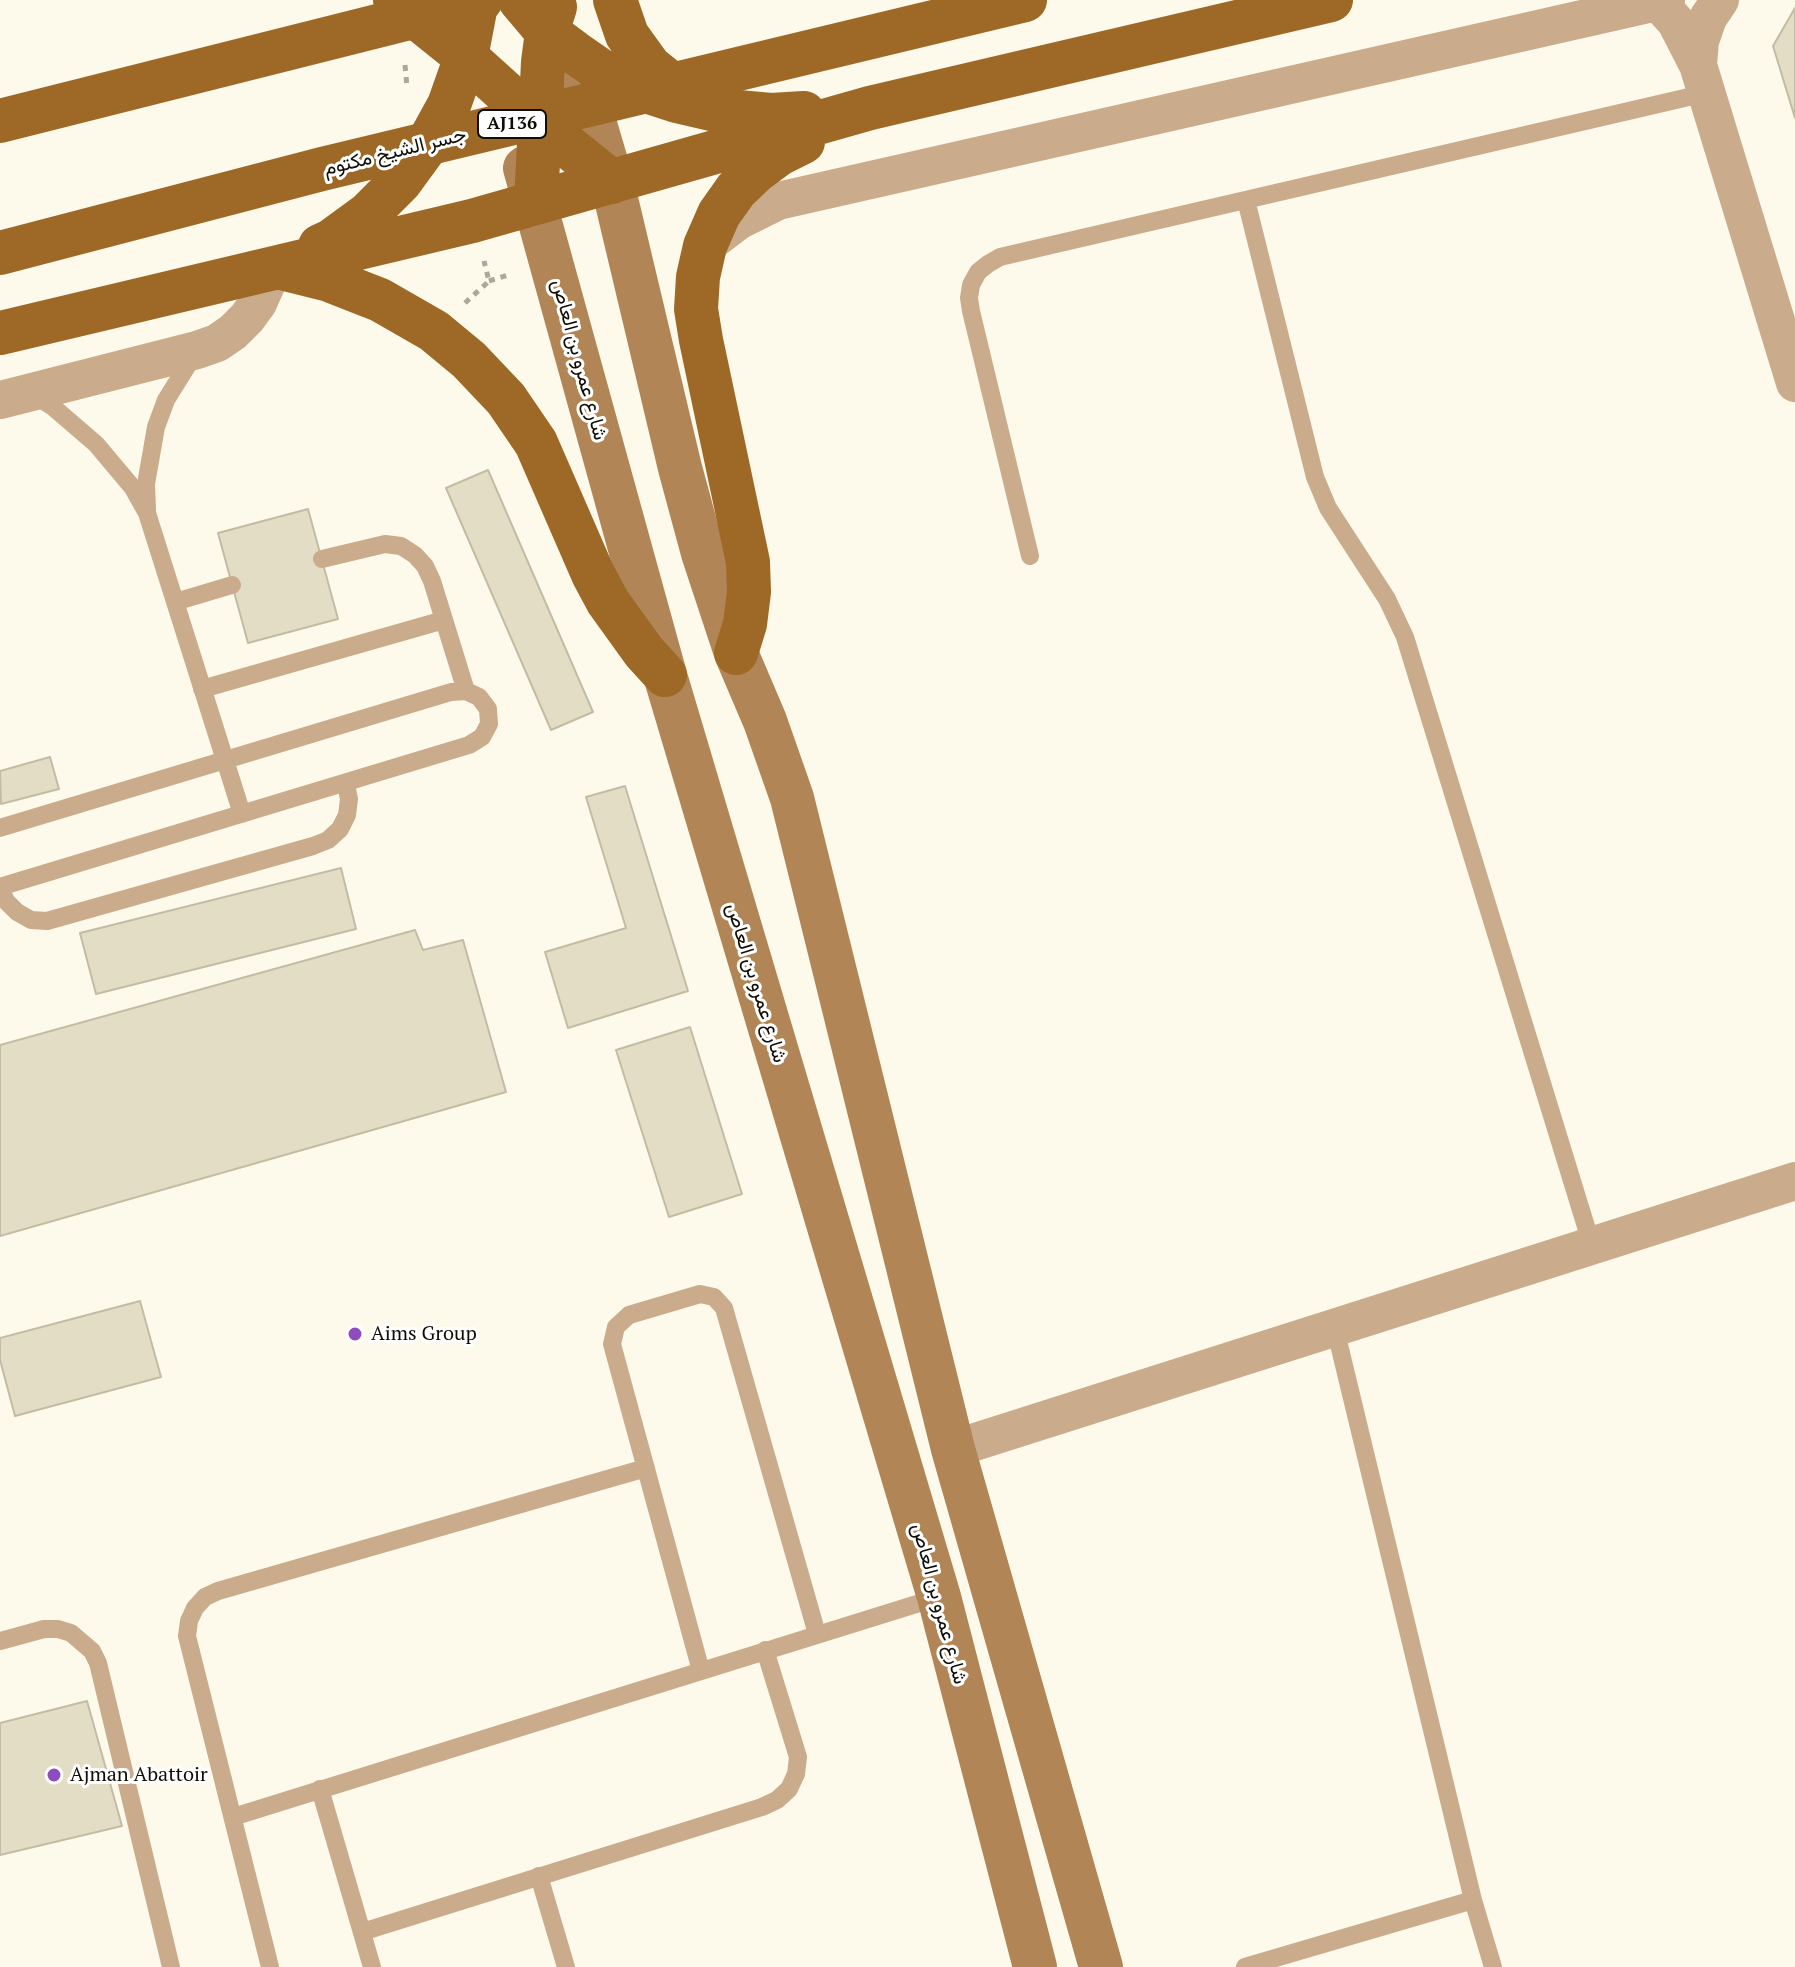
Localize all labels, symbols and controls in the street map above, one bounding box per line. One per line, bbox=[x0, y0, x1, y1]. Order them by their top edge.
road number: AJ136 bbox=[478, 110, 546, 138]
street label: جسر الشيخ مكتوم bbox=[321, 123, 469, 181]
street label: شارع عمرو بن العاص bbox=[546, 277, 612, 443]
street label: شارع عمرو بن العاص bbox=[720, 900, 792, 1066]
place label: Aims Group bbox=[371, 1322, 477, 1346]
marker: Aims Group bbox=[346, 1325, 364, 1343]
street label: شارع عمرو بن العاص bbox=[906, 1521, 972, 1687]
place label: Ajman Abattoir bbox=[70, 1763, 208, 1787]
marker: Ajman Abattoir bbox=[45, 1766, 63, 1784]

